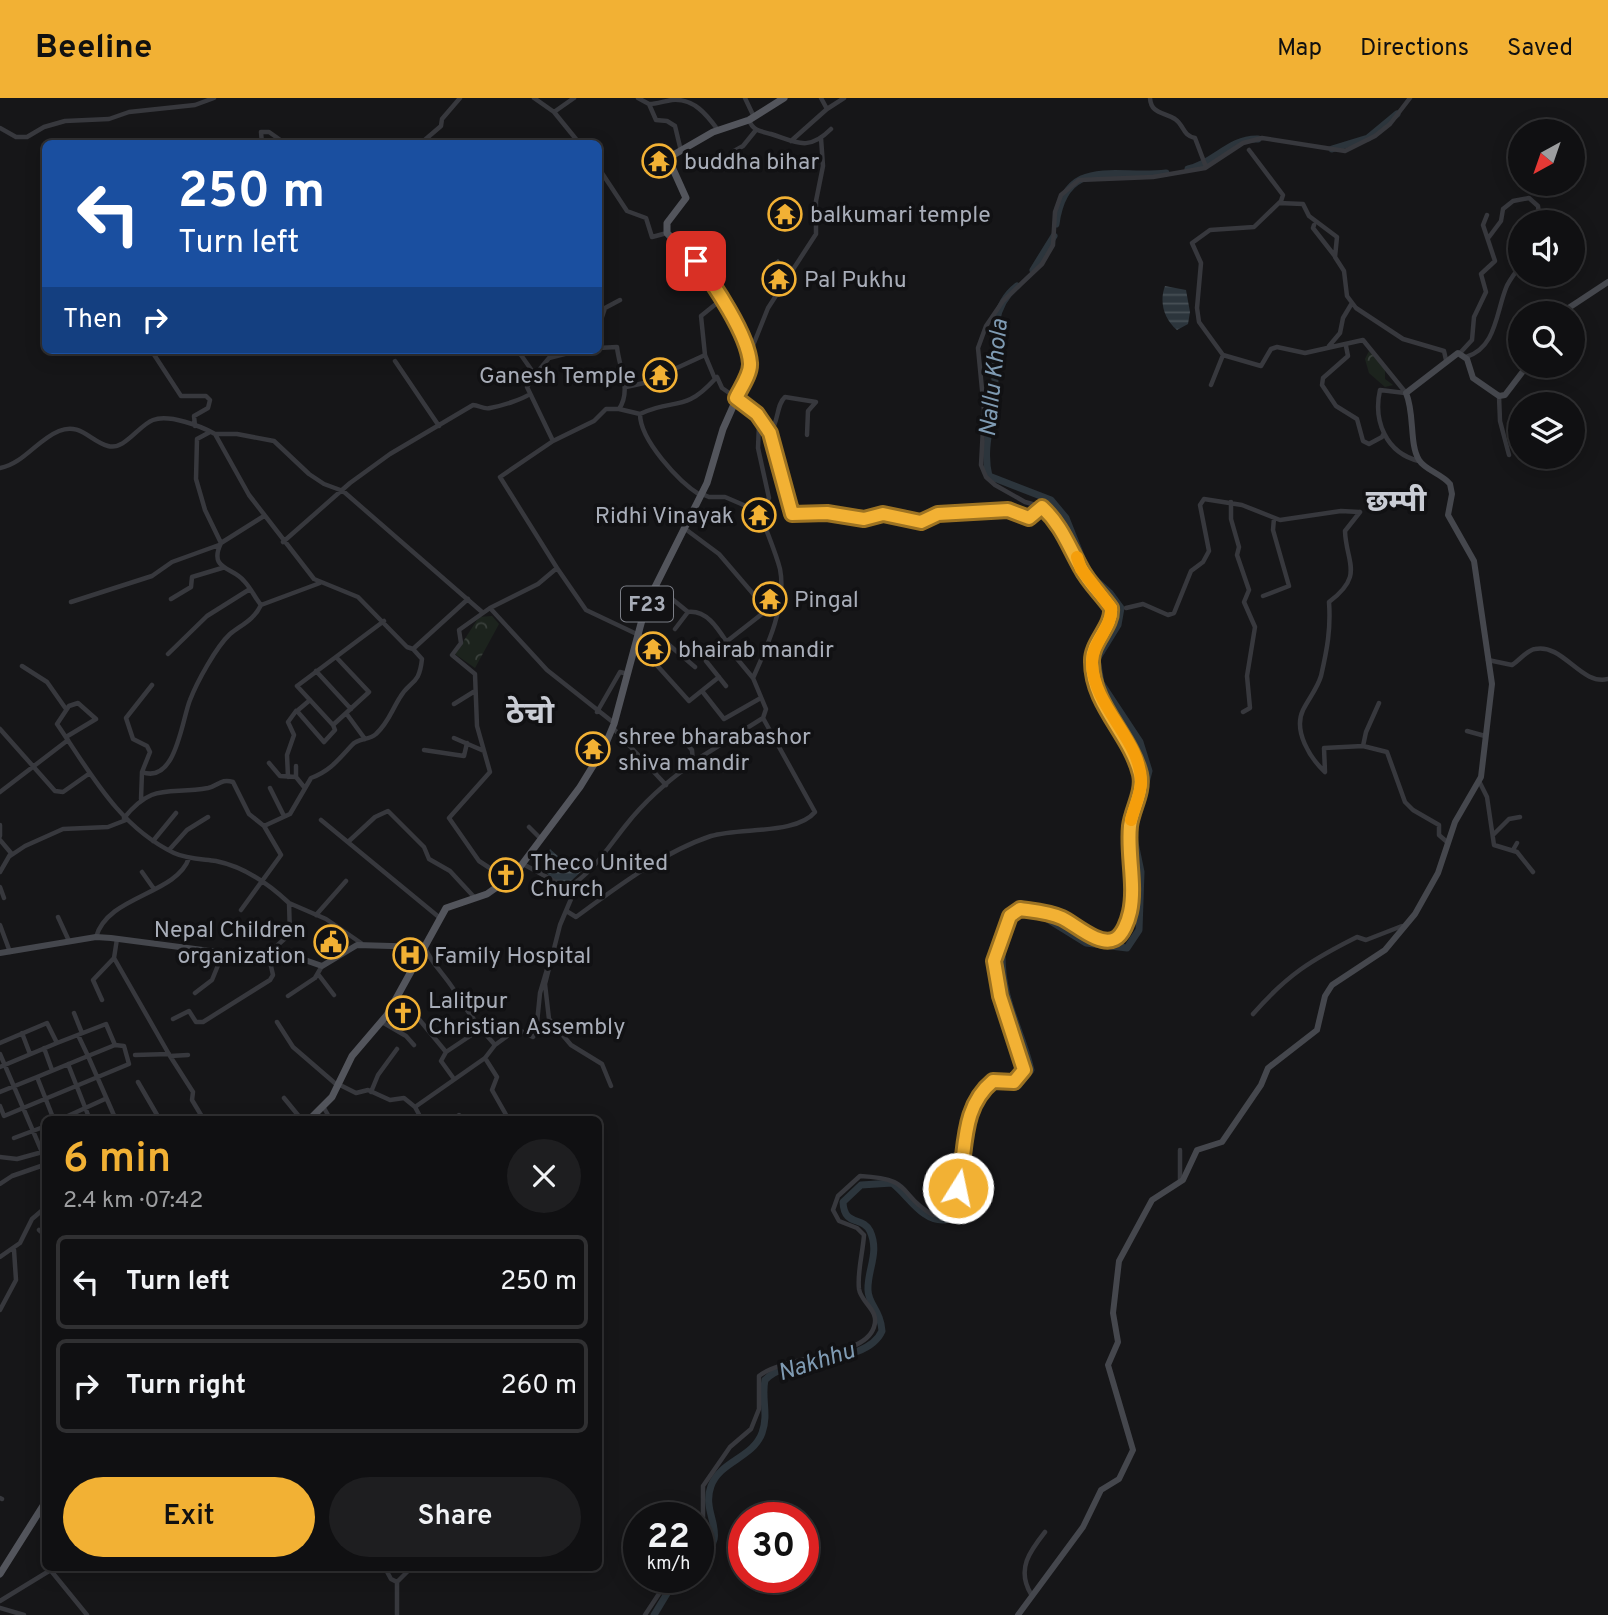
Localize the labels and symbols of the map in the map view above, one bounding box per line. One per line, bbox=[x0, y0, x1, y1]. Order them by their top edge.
north arrow bbox=[1508, 119, 1586, 196]
temple icon: buddha bihar bbox=[640, 142, 678, 180]
place label: buddha bihar bbox=[684, 149, 819, 178]
temple icon: balkumari temple bbox=[766, 195, 804, 233]
place label: balkumari temple bbox=[810, 202, 991, 231]
pin bbox=[666, 231, 726, 291]
temple icon: Pal Pukhu bbox=[760, 260, 798, 298]
place label: Pal Pukhu bbox=[804, 267, 907, 296]
water label: Nallu Khola bbox=[974, 317, 1016, 439]
temple icon: Ganesh Temple bbox=[641, 356, 679, 394]
place label: Ganesh Temple bbox=[479, 363, 636, 392]
district label: छम्पी bbox=[1366, 484, 1427, 522]
temple icon: Ridhi Vinayak bbox=[740, 496, 778, 534]
place label: Ridhi Vinayak bbox=[595, 503, 734, 532]
temple icon: Pingal bbox=[751, 580, 789, 618]
road number: F23 bbox=[621, 587, 673, 622]
place label: Pingal bbox=[794, 587, 859, 616]
temple icon: bhairab mandir bbox=[634, 630, 672, 668]
place label: bhairab mandir bbox=[678, 637, 834, 666]
district label: ठेचो bbox=[506, 695, 555, 734]
place label: shree bharabashor shiva mandir bbox=[618, 724, 811, 779]
temple icon: shree bharabashor shiva mandir bbox=[574, 730, 612, 768]
place label: Theco United Church bbox=[530, 850, 668, 905]
church icon: Theco United Church bbox=[487, 856, 525, 894]
place label: Nepal Children organization bbox=[154, 917, 306, 972]
public building icon: Nepal Children organization bbox=[312, 923, 350, 961]
hospital icon: Family Hospital bbox=[391, 936, 429, 974]
place label: Family Hospital bbox=[434, 943, 591, 972]
place label: Lalitpur Christian Assembly bbox=[428, 988, 625, 1043]
church icon: Lalitpur Christian Assembly bbox=[384, 994, 422, 1032]
position arrow bbox=[921, 1151, 995, 1225]
water label: Nakhhu bbox=[774, 1336, 860, 1389]
speed limit sign: 30 bbox=[728, 1502, 819, 1593]

